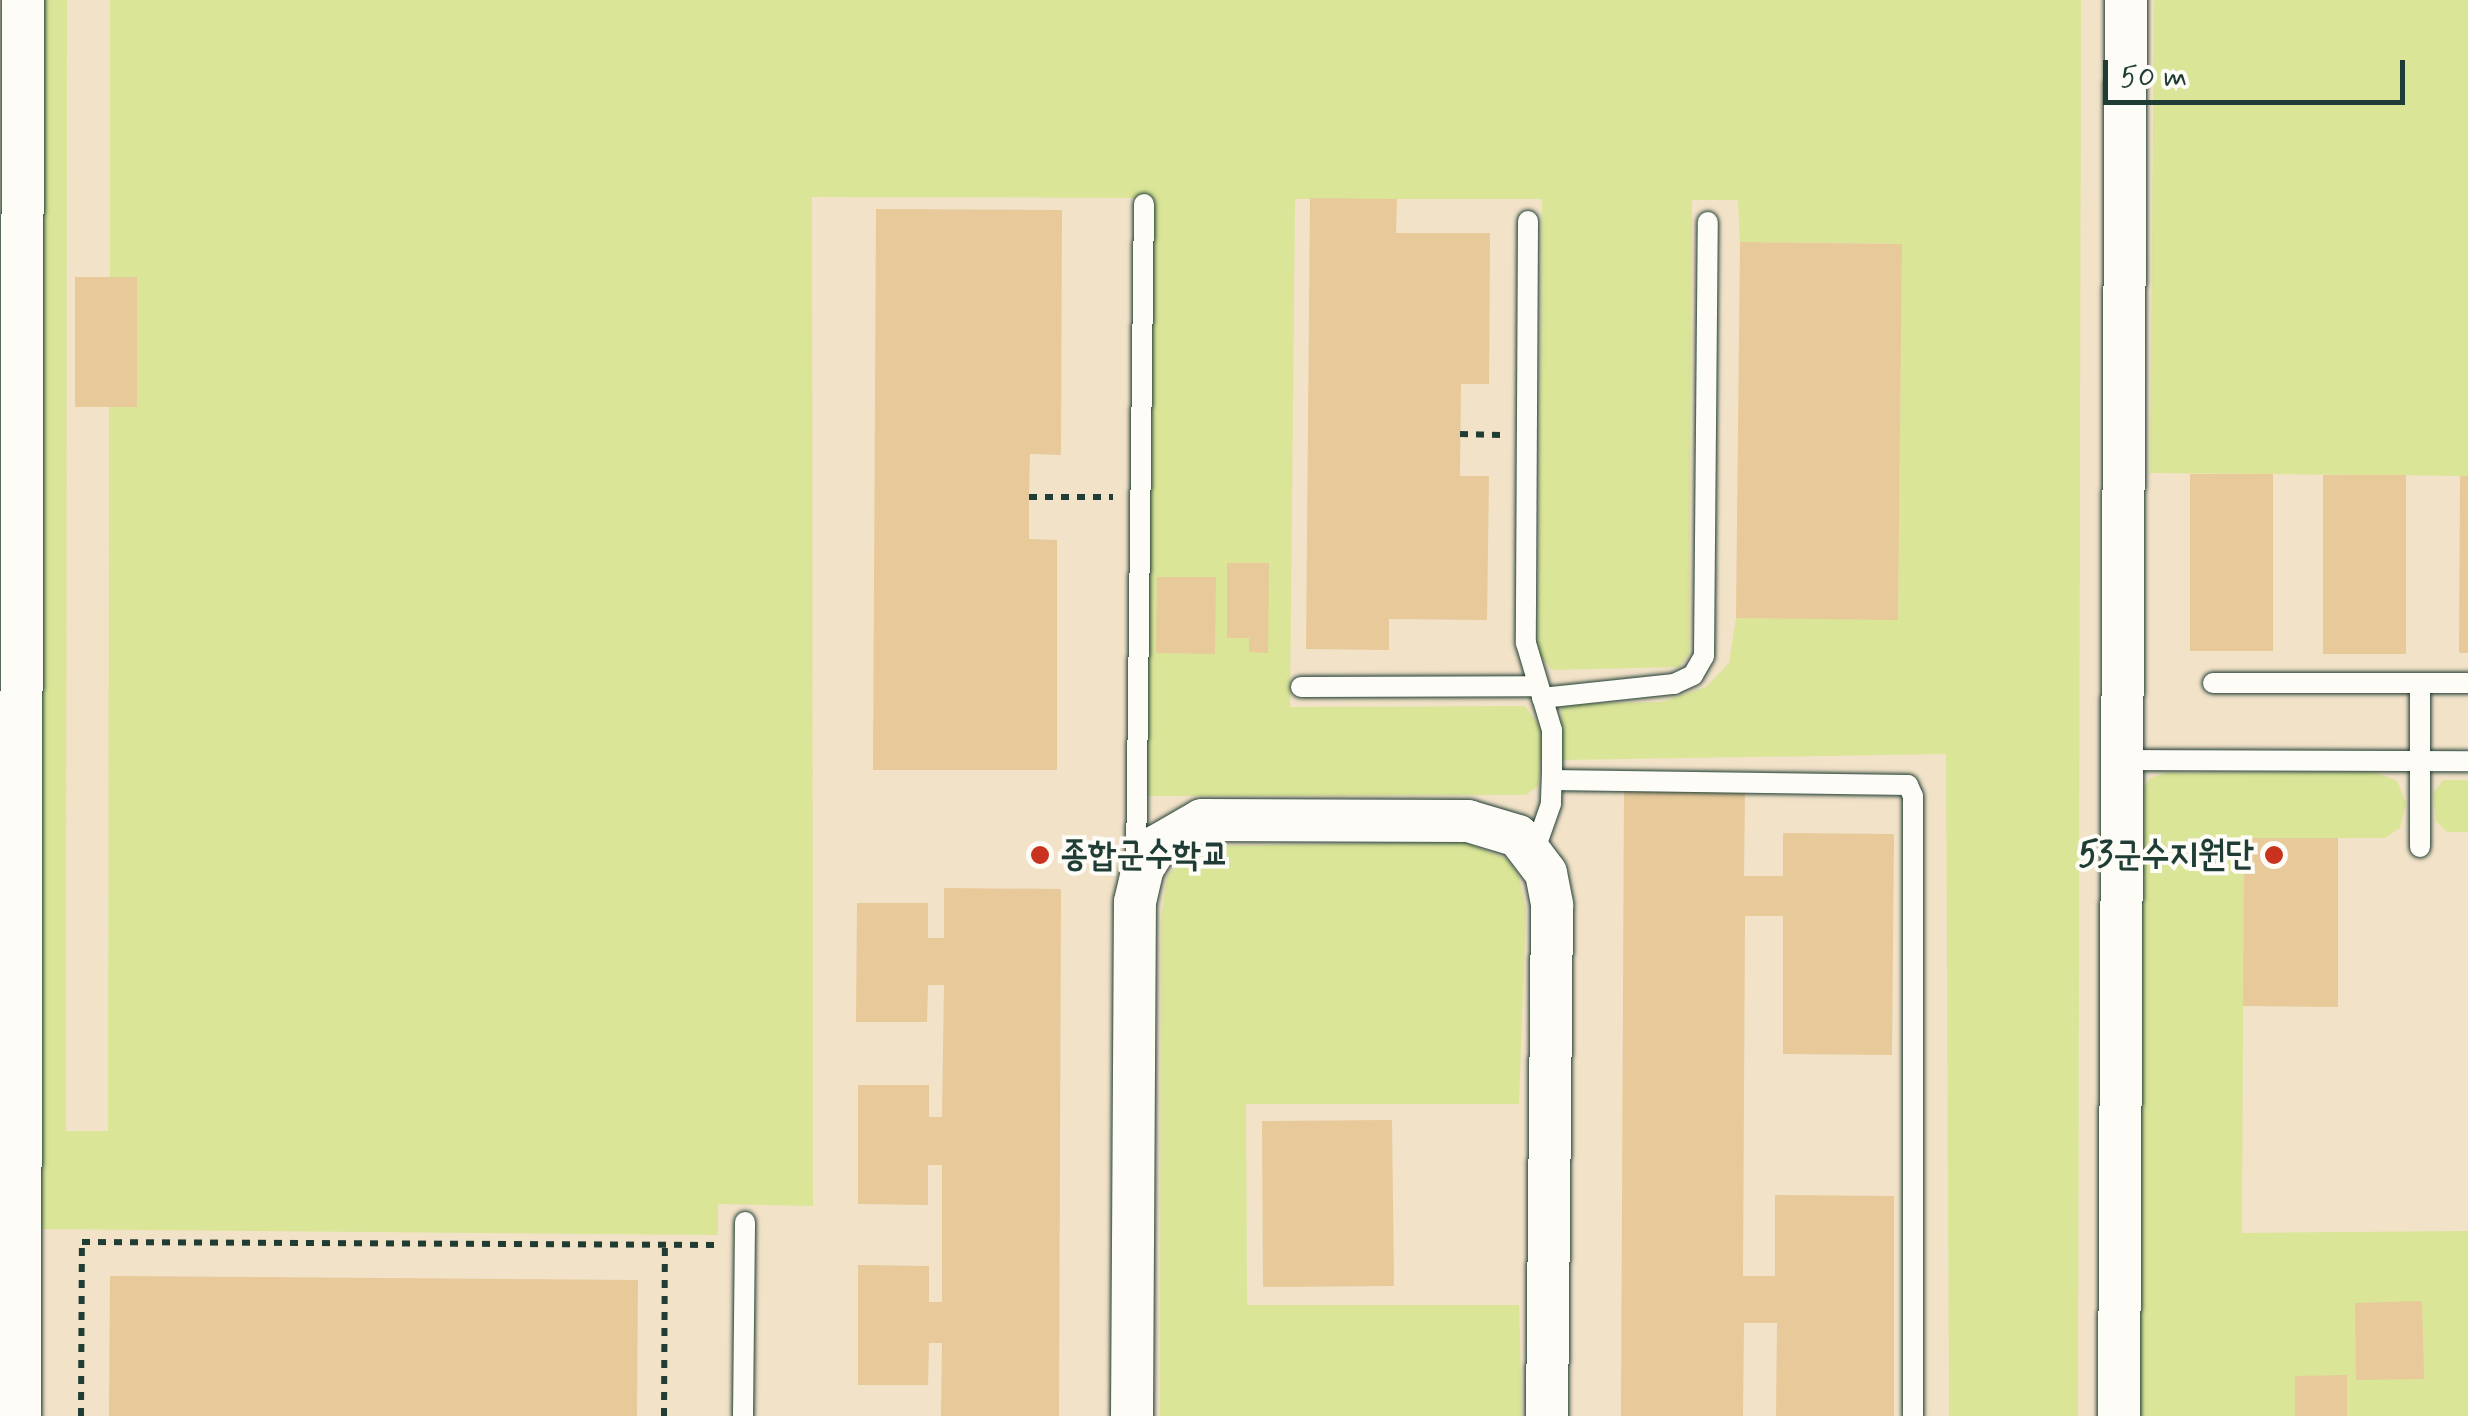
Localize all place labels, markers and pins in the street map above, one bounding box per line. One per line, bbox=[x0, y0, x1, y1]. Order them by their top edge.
place label: 종합군수학교 bbox=[1060, 834, 1229, 876]
place label: 53군수지원단 bbox=[2078, 834, 2254, 876]
marker: 종합군수학교 bbox=[1029, 844, 1051, 866]
marker: 53군수지원단 bbox=[2263, 844, 2285, 866]

